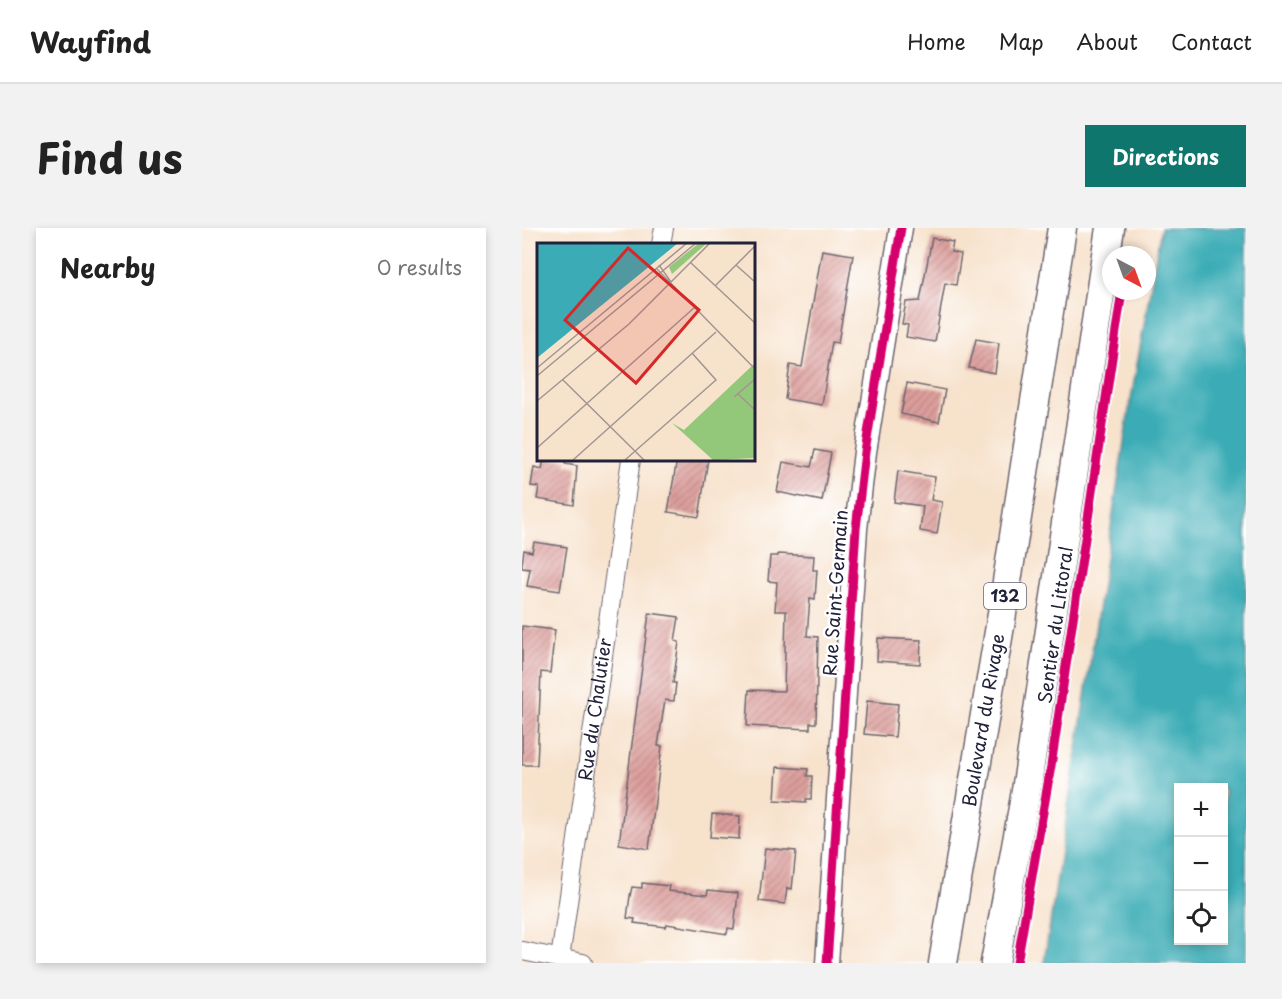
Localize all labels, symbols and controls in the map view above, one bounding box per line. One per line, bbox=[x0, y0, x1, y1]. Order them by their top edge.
text: Wayfind bbox=[30, 20, 151, 63]
text: Home bbox=[907, 25, 966, 57]
text: Map bbox=[999, 25, 1044, 57]
text: About bbox=[1077, 25, 1138, 57]
text: Contact bbox=[1171, 25, 1252, 57]
text: Find us bbox=[36, 125, 183, 188]
button: Directions bbox=[1085, 125, 1246, 187]
inset map bbox=[537, 243, 754, 460]
north arrow bbox=[1102, 246, 1156, 300]
text: Nearby bbox=[60, 248, 155, 287]
text: 0 results bbox=[377, 252, 462, 282]
street label: Rue Saint-Germain bbox=[815, 509, 854, 677]
street label: Sentier du Littoral bbox=[1030, 545, 1079, 705]
road number: 132 bbox=[984, 583, 1026, 609]
street label: Boulevard du Rivage bbox=[955, 632, 1010, 809]
street label: Rue du Chalutier bbox=[570, 636, 618, 782]
map controls bbox=[1174, 783, 1228, 945]
button: + bbox=[1174, 783, 1228, 837]
button: − bbox=[1174, 837, 1228, 891]
button: locate bbox=[1174, 891, 1228, 945]

